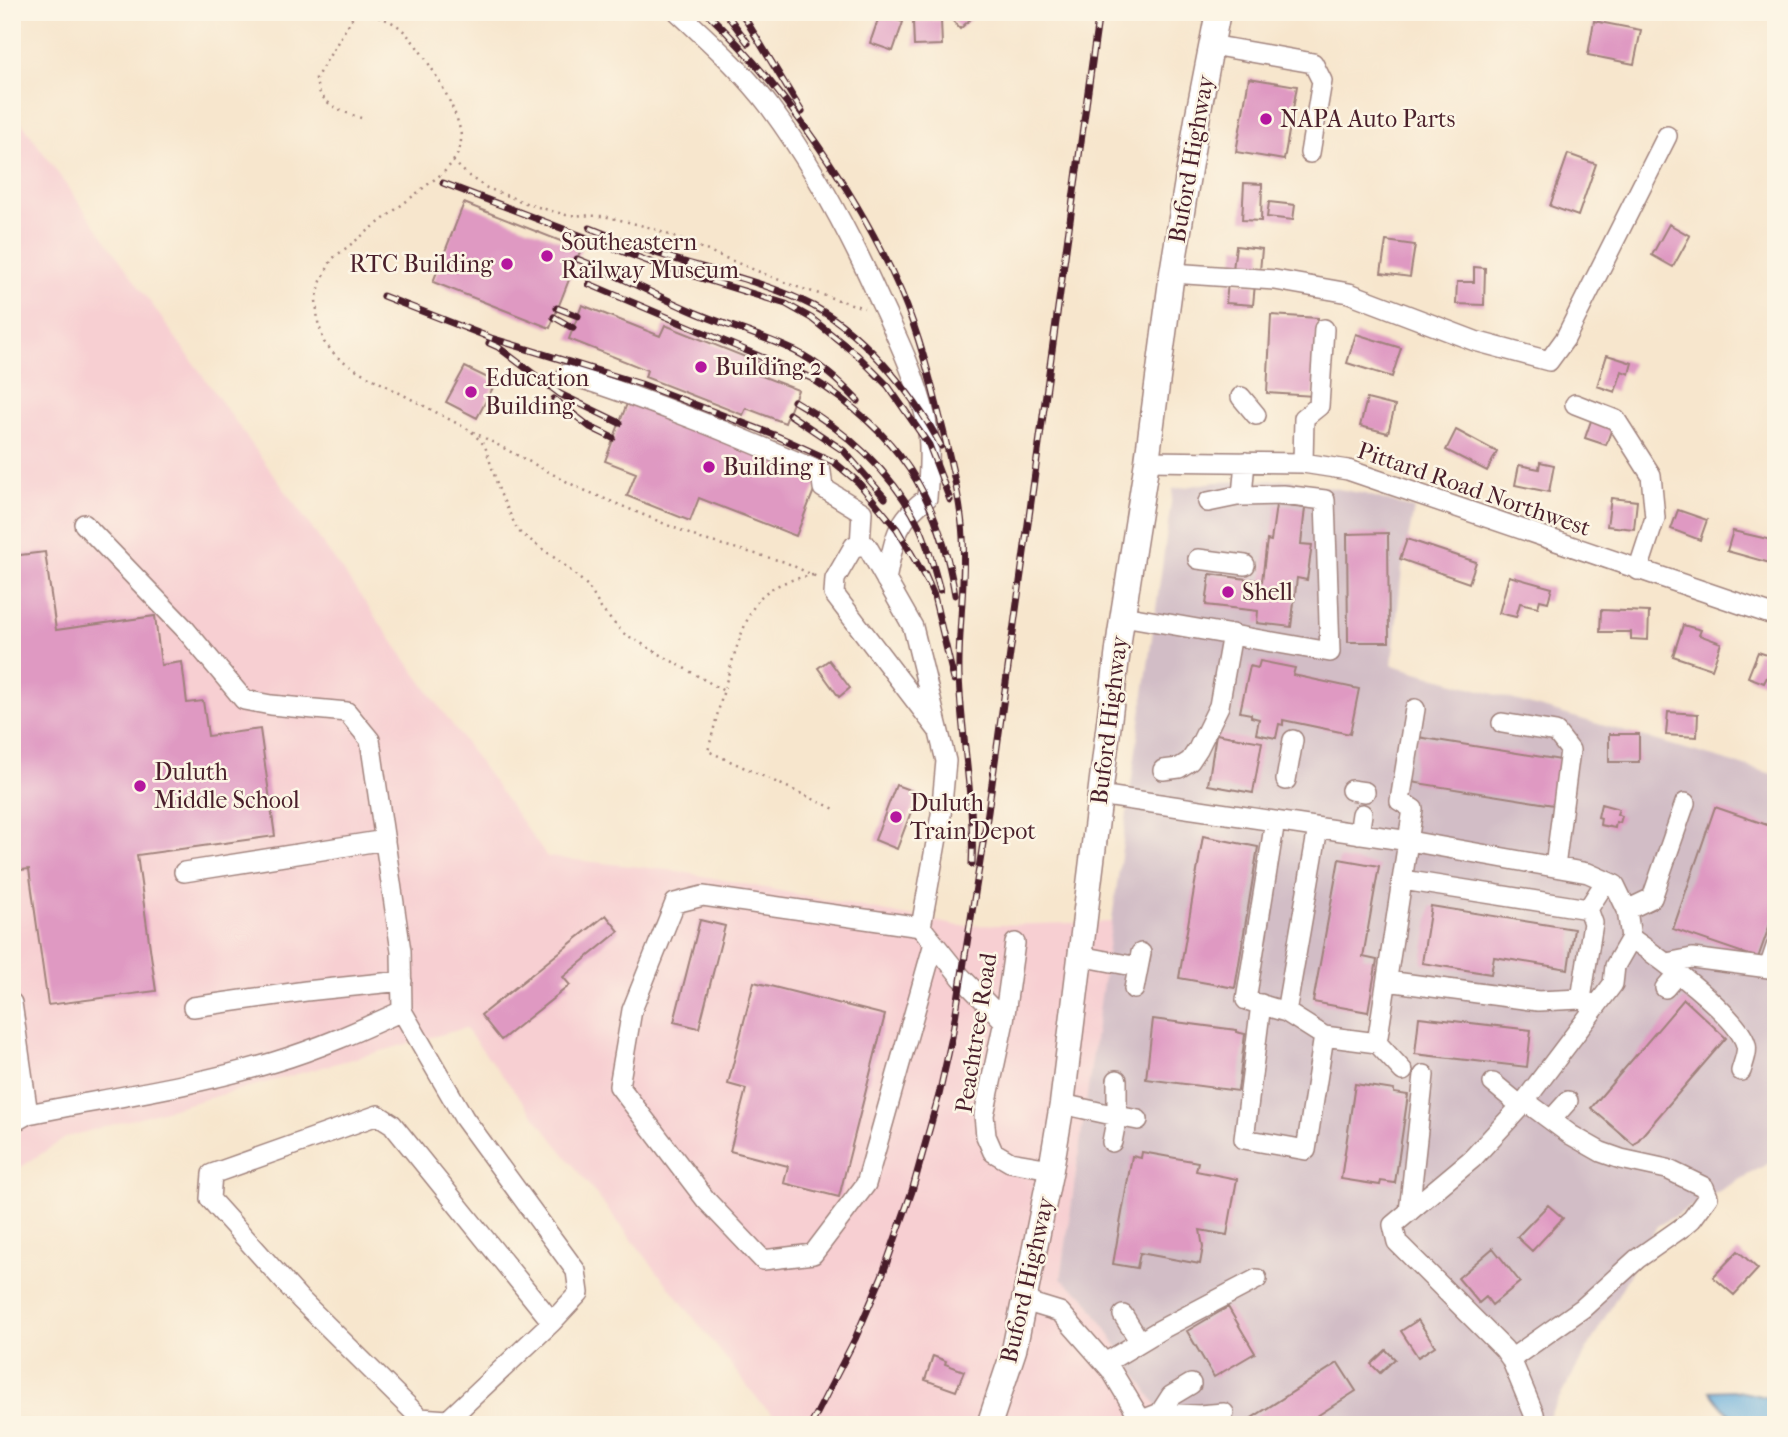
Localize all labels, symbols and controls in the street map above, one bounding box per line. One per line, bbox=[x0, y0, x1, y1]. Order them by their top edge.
street label: Buford Highway bbox=[1162, 72, 1220, 245]
place label: NAPA Auto Parts bbox=[1280, 105, 1456, 133]
marker: NAPA Auto Parts bbox=[1258, 111, 1274, 127]
place label: Southeastern Railway Museum bbox=[561, 228, 739, 284]
marker: Southeastern Railway Museum bbox=[539, 248, 555, 264]
place label: RTC Building bbox=[349, 250, 494, 278]
marker: RTC Building bbox=[499, 256, 515, 272]
place label: Building 2 bbox=[715, 353, 822, 381]
marker: Building 2 bbox=[693, 359, 709, 375]
place label: Education Building bbox=[485, 364, 589, 420]
marker: Education Building bbox=[463, 384, 479, 400]
street label: Pittard Road Northwest bbox=[1354, 436, 1595, 542]
place label: Building 1 bbox=[723, 453, 826, 481]
marker: Building 1 bbox=[701, 459, 717, 475]
place label: Shell bbox=[1242, 578, 1293, 606]
marker: Shell bbox=[1220, 584, 1236, 600]
street label: Buford Highway bbox=[1085, 633, 1133, 806]
place label: Duluth Middle School bbox=[154, 758, 300, 814]
marker: Duluth Middle School bbox=[132, 778, 148, 794]
place label: Duluth Train Depot bbox=[910, 789, 1036, 845]
marker: Duluth Train Depot bbox=[888, 809, 904, 825]
street label: Peachtree Road bbox=[950, 950, 1003, 1115]
street label: Buford Highway bbox=[994, 1193, 1060, 1366]

